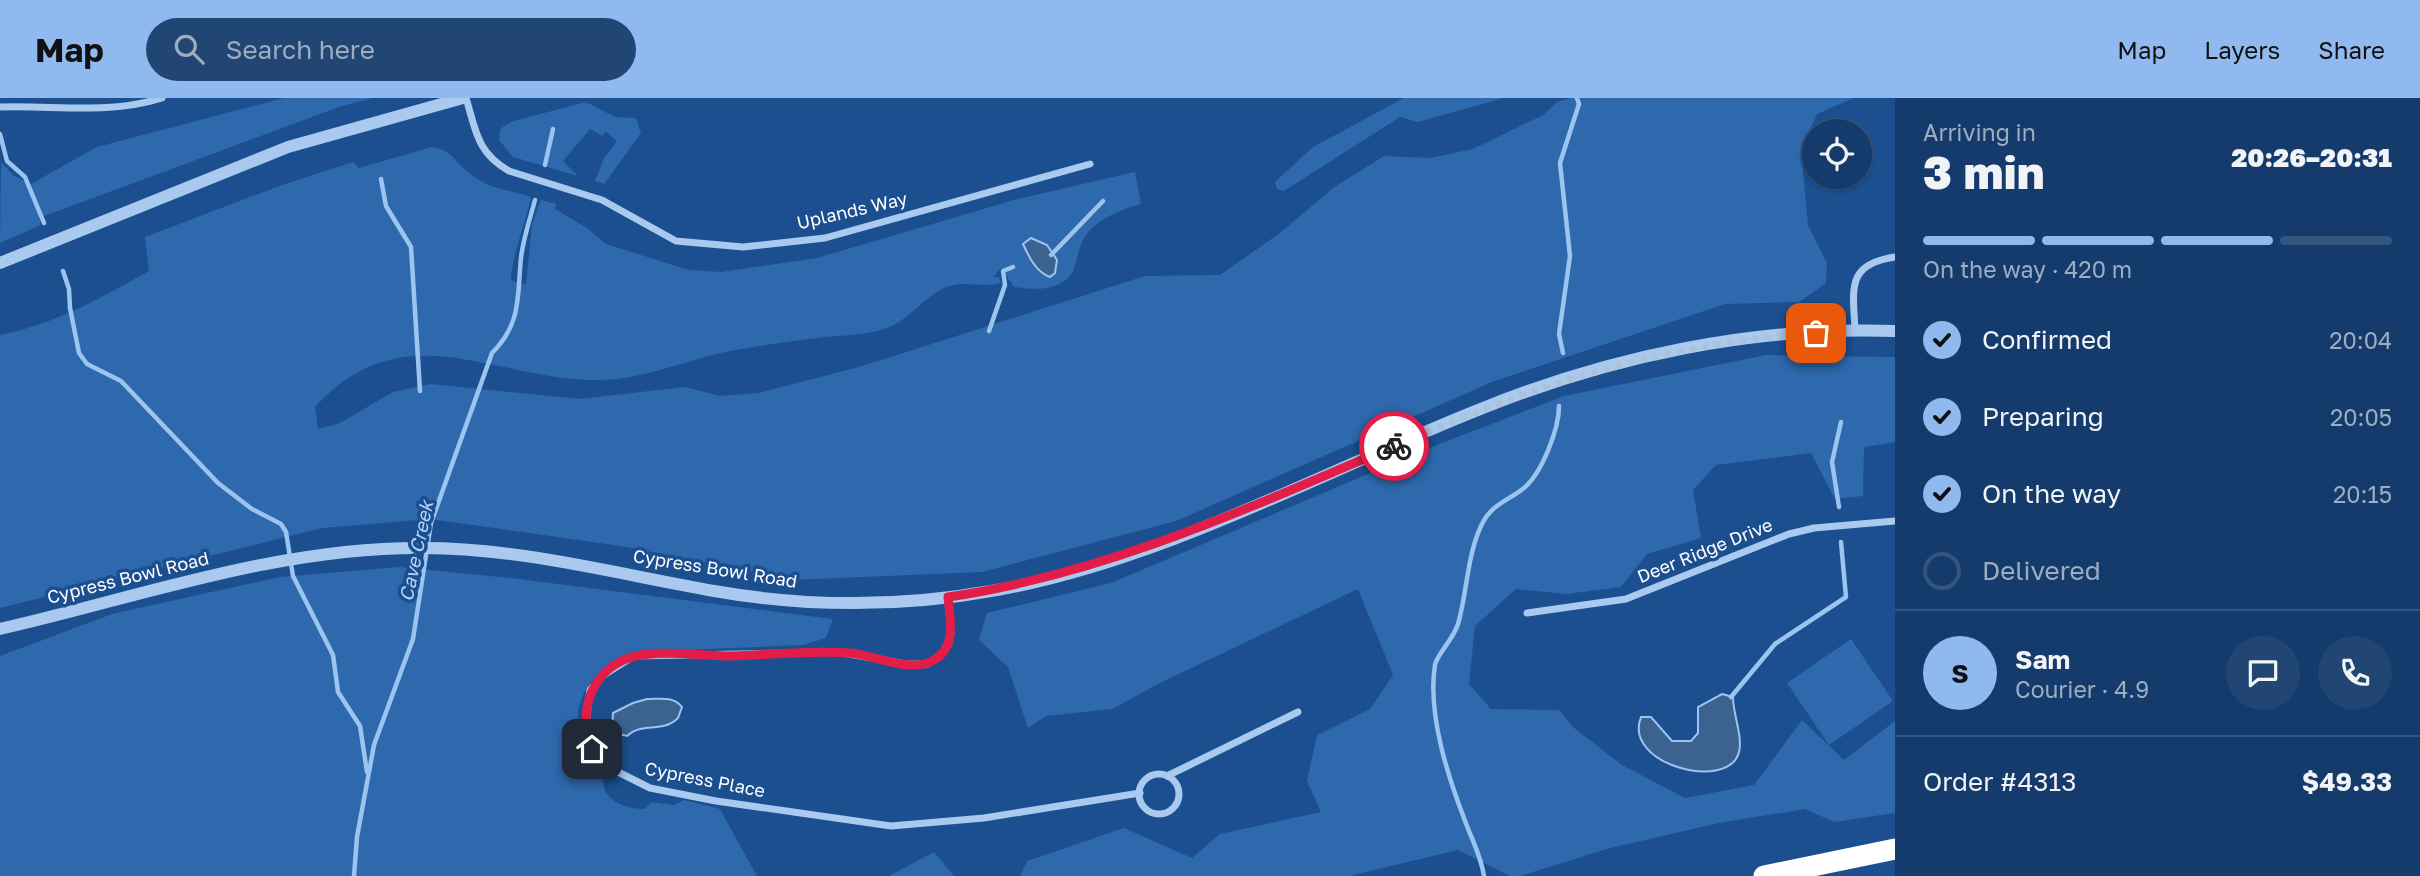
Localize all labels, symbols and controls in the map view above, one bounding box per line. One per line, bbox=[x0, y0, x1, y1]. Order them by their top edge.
search box bbox=[146, 18, 636, 81]
text: Map bbox=[35, 30, 104, 69]
icon: search bbox=[170, 30, 208, 68]
text: Search here bbox=[226, 34, 375, 65]
text: Map bbox=[2117, 35, 2166, 64]
text: Layers bbox=[2204, 35, 2280, 64]
text: Share bbox=[2318, 35, 2385, 64]
text: Arriving in bbox=[1923, 118, 2036, 146]
map controls bbox=[1802, 119, 1872, 189]
button: locate bbox=[1802, 119, 1872, 189]
text: 20:26–20:31 bbox=[2231, 142, 2392, 173]
text: 3 min bbox=[1923, 144, 2045, 199]
street label: Uplands Way bbox=[794, 187, 909, 233]
text: On the way · 420 m bbox=[1923, 255, 2132, 283]
pin bbox=[1786, 303, 1846, 363]
icon: bag bbox=[1797, 314, 1835, 352]
icon: check bbox=[1923, 321, 1961, 359]
text: Confirmed bbox=[1982, 324, 2112, 355]
text: 20:04 bbox=[2329, 326, 2392, 354]
icon: check bbox=[1923, 398, 1961, 436]
text: Preparing bbox=[1982, 401, 2104, 432]
text: 20:05 bbox=[2330, 403, 2392, 431]
courier bbox=[1359, 411, 1429, 481]
icon: bike bbox=[1375, 427, 1413, 465]
icon: check bbox=[1923, 475, 1961, 513]
text: On the way bbox=[1982, 478, 2121, 509]
text: 20:15 bbox=[2333, 480, 2392, 508]
water label: Cave Creek bbox=[394, 496, 438, 603]
street label: Deer Ridge Drive bbox=[1634, 513, 1775, 587]
street label: Cypress Bowl Road bbox=[632, 544, 799, 592]
street label: Cypress Bowl Road bbox=[45, 546, 211, 608]
text: Delivered bbox=[1982, 555, 2101, 586]
button: chat bbox=[2226, 636, 2300, 710]
button: phone bbox=[2318, 636, 2392, 710]
text: Sam bbox=[2015, 644, 2070, 675]
text: S bbox=[1951, 658, 1969, 689]
text: Courier · 4.9 bbox=[2015, 675, 2149, 703]
pin bbox=[562, 719, 622, 779]
icon: home bbox=[573, 730, 611, 768]
street label: Cypress Place bbox=[643, 757, 767, 801]
text: Order #4313 bbox=[1923, 766, 2076, 797]
text: $49.33 bbox=[2302, 766, 2392, 797]

